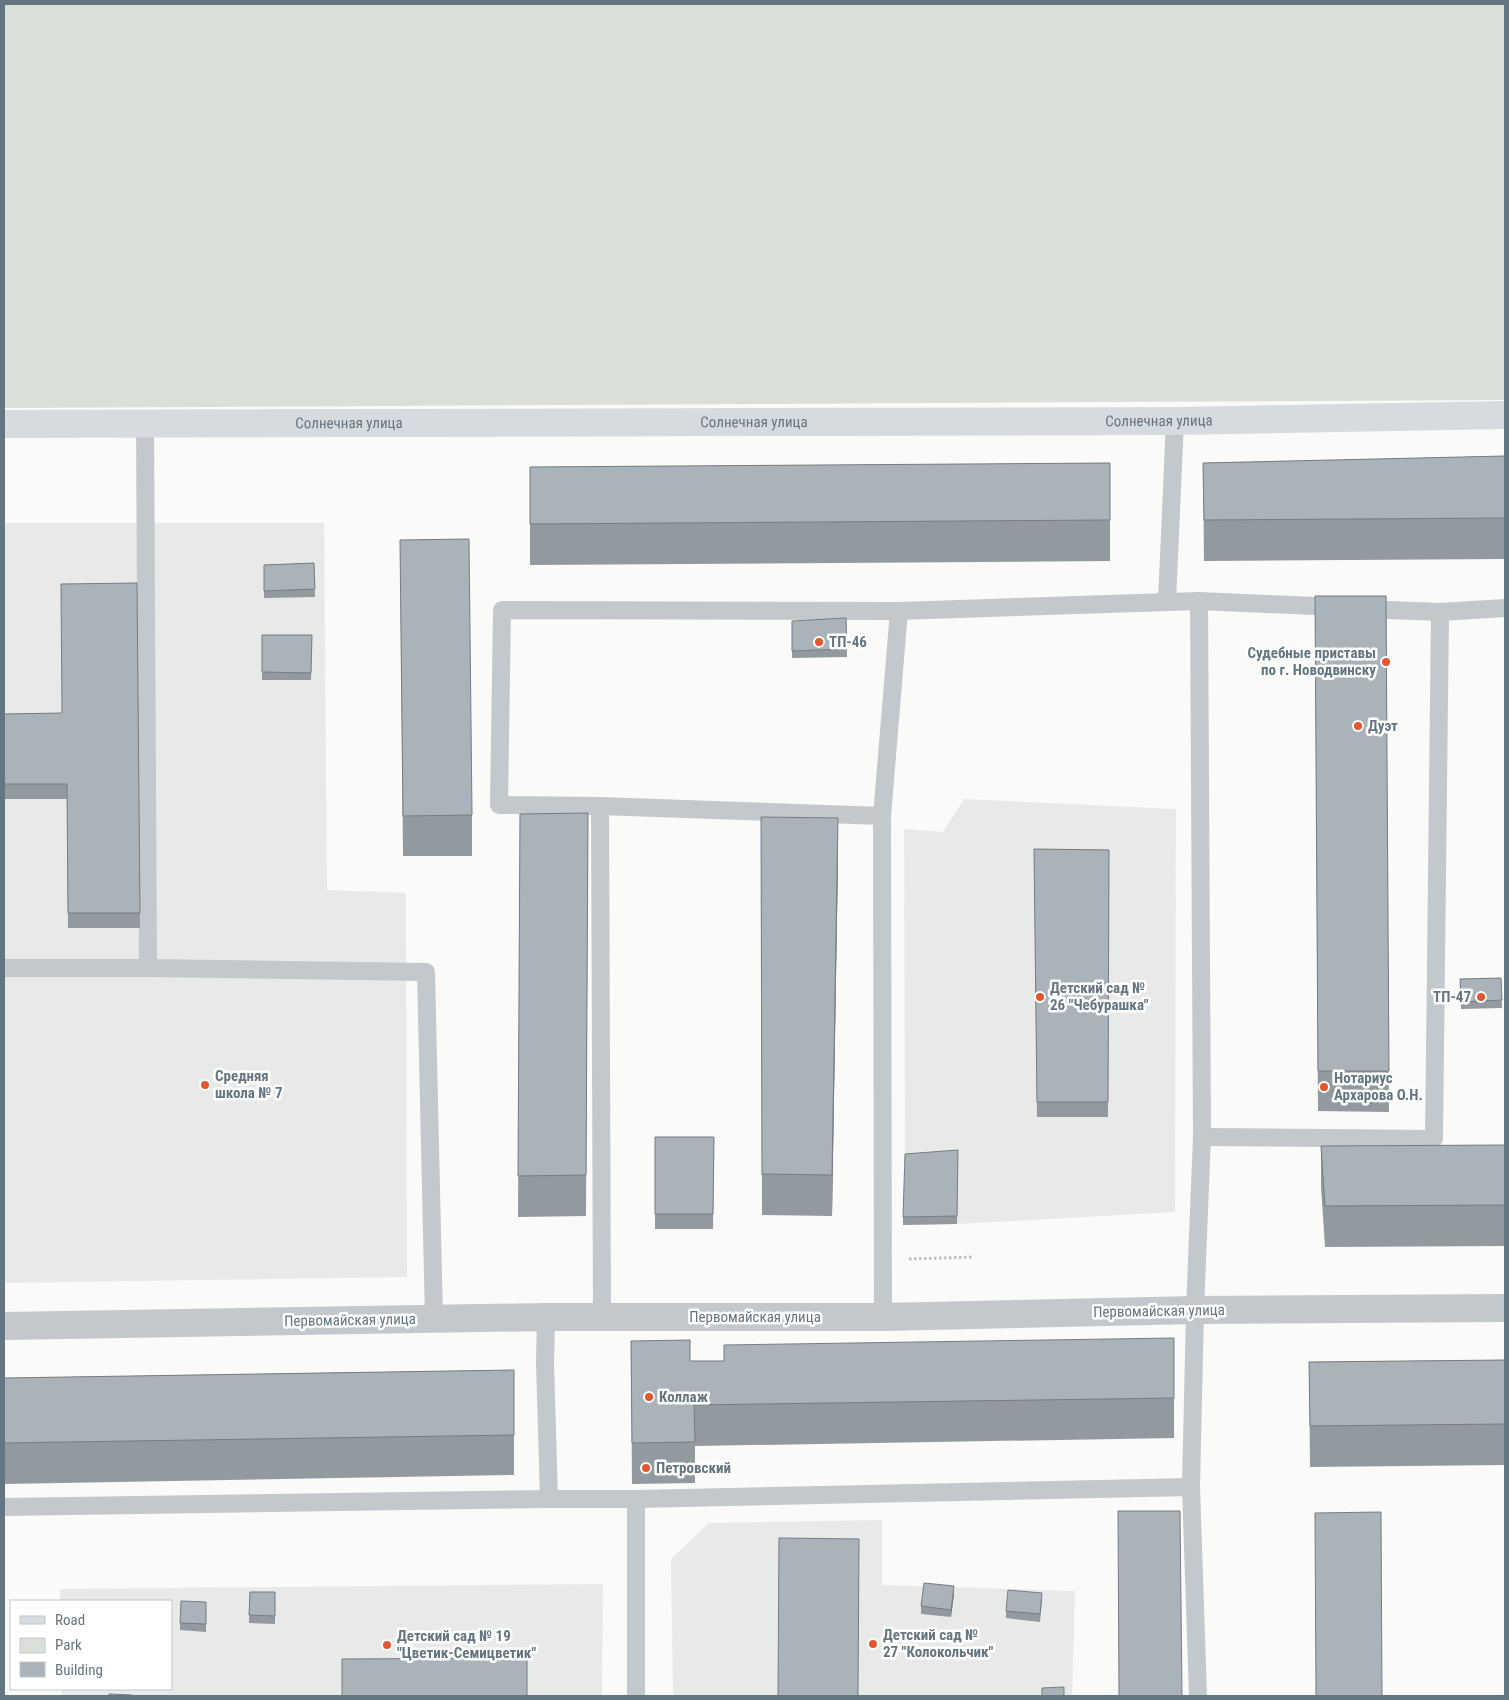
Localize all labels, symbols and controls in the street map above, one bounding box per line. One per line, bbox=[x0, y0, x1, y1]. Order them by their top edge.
street label: Солнечная улица bbox=[1105, 411, 1213, 430]
street label: Солнечная улица bbox=[700, 413, 808, 431]
street label: Солнечная улица bbox=[295, 414, 403, 432]
place label: ТП-46 bbox=[829, 633, 867, 651]
marker: ТП-46 bbox=[813, 636, 825, 648]
place label: Судебные приставы по г. Новодвинску bbox=[1248, 644, 1376, 679]
marker: Судебные приставы по г. Новодвинску bbox=[1380, 656, 1392, 668]
place label: Дуэт bbox=[1368, 717, 1398, 735]
marker: Дуэт bbox=[1352, 720, 1364, 732]
place label: Детский сад № 26 "Чебурашка" bbox=[1050, 979, 1149, 1014]
place label: ТП-47 bbox=[1433, 988, 1471, 1006]
marker: Детский сад № 26 "Чебурашка" bbox=[1034, 991, 1046, 1003]
marker: ТП-47 bbox=[1475, 991, 1487, 1003]
place label: Средняя школа № 7 bbox=[215, 1067, 282, 1102]
place label: Нотариус Архарова О.Н. bbox=[1334, 1069, 1423, 1104]
marker: Средняя школа № 7 bbox=[199, 1079, 211, 1091]
marker: Нотариус Архарова О.Н. bbox=[1318, 1081, 1330, 1093]
street label: Первомайская улица bbox=[1093, 1301, 1225, 1321]
street label: Первомайская улица bbox=[689, 1308, 821, 1326]
street label: Первомайская улица bbox=[284, 1310, 416, 1330]
place label: Коллаж bbox=[659, 1388, 708, 1406]
marker: Коллаж bbox=[643, 1391, 655, 1403]
place label: Петровский bbox=[656, 1459, 731, 1477]
marker: Петровский bbox=[640, 1462, 652, 1474]
legend bbox=[10, 1600, 172, 1690]
text: Road bbox=[55, 1611, 85, 1629]
place label: Детский сад № 27 "Колокольчик" bbox=[883, 1626, 994, 1661]
place label: Детский сад № 19 "Цветик-Семицветик" bbox=[397, 1627, 536, 1662]
text: Park bbox=[55, 1636, 82, 1654]
marker: Детский сад № 27 "Колокольчик" bbox=[867, 1638, 879, 1650]
marker: Детский сад № 19 "Цветик-Семицветик" bbox=[381, 1639, 393, 1651]
text: Building bbox=[55, 1661, 103, 1679]

